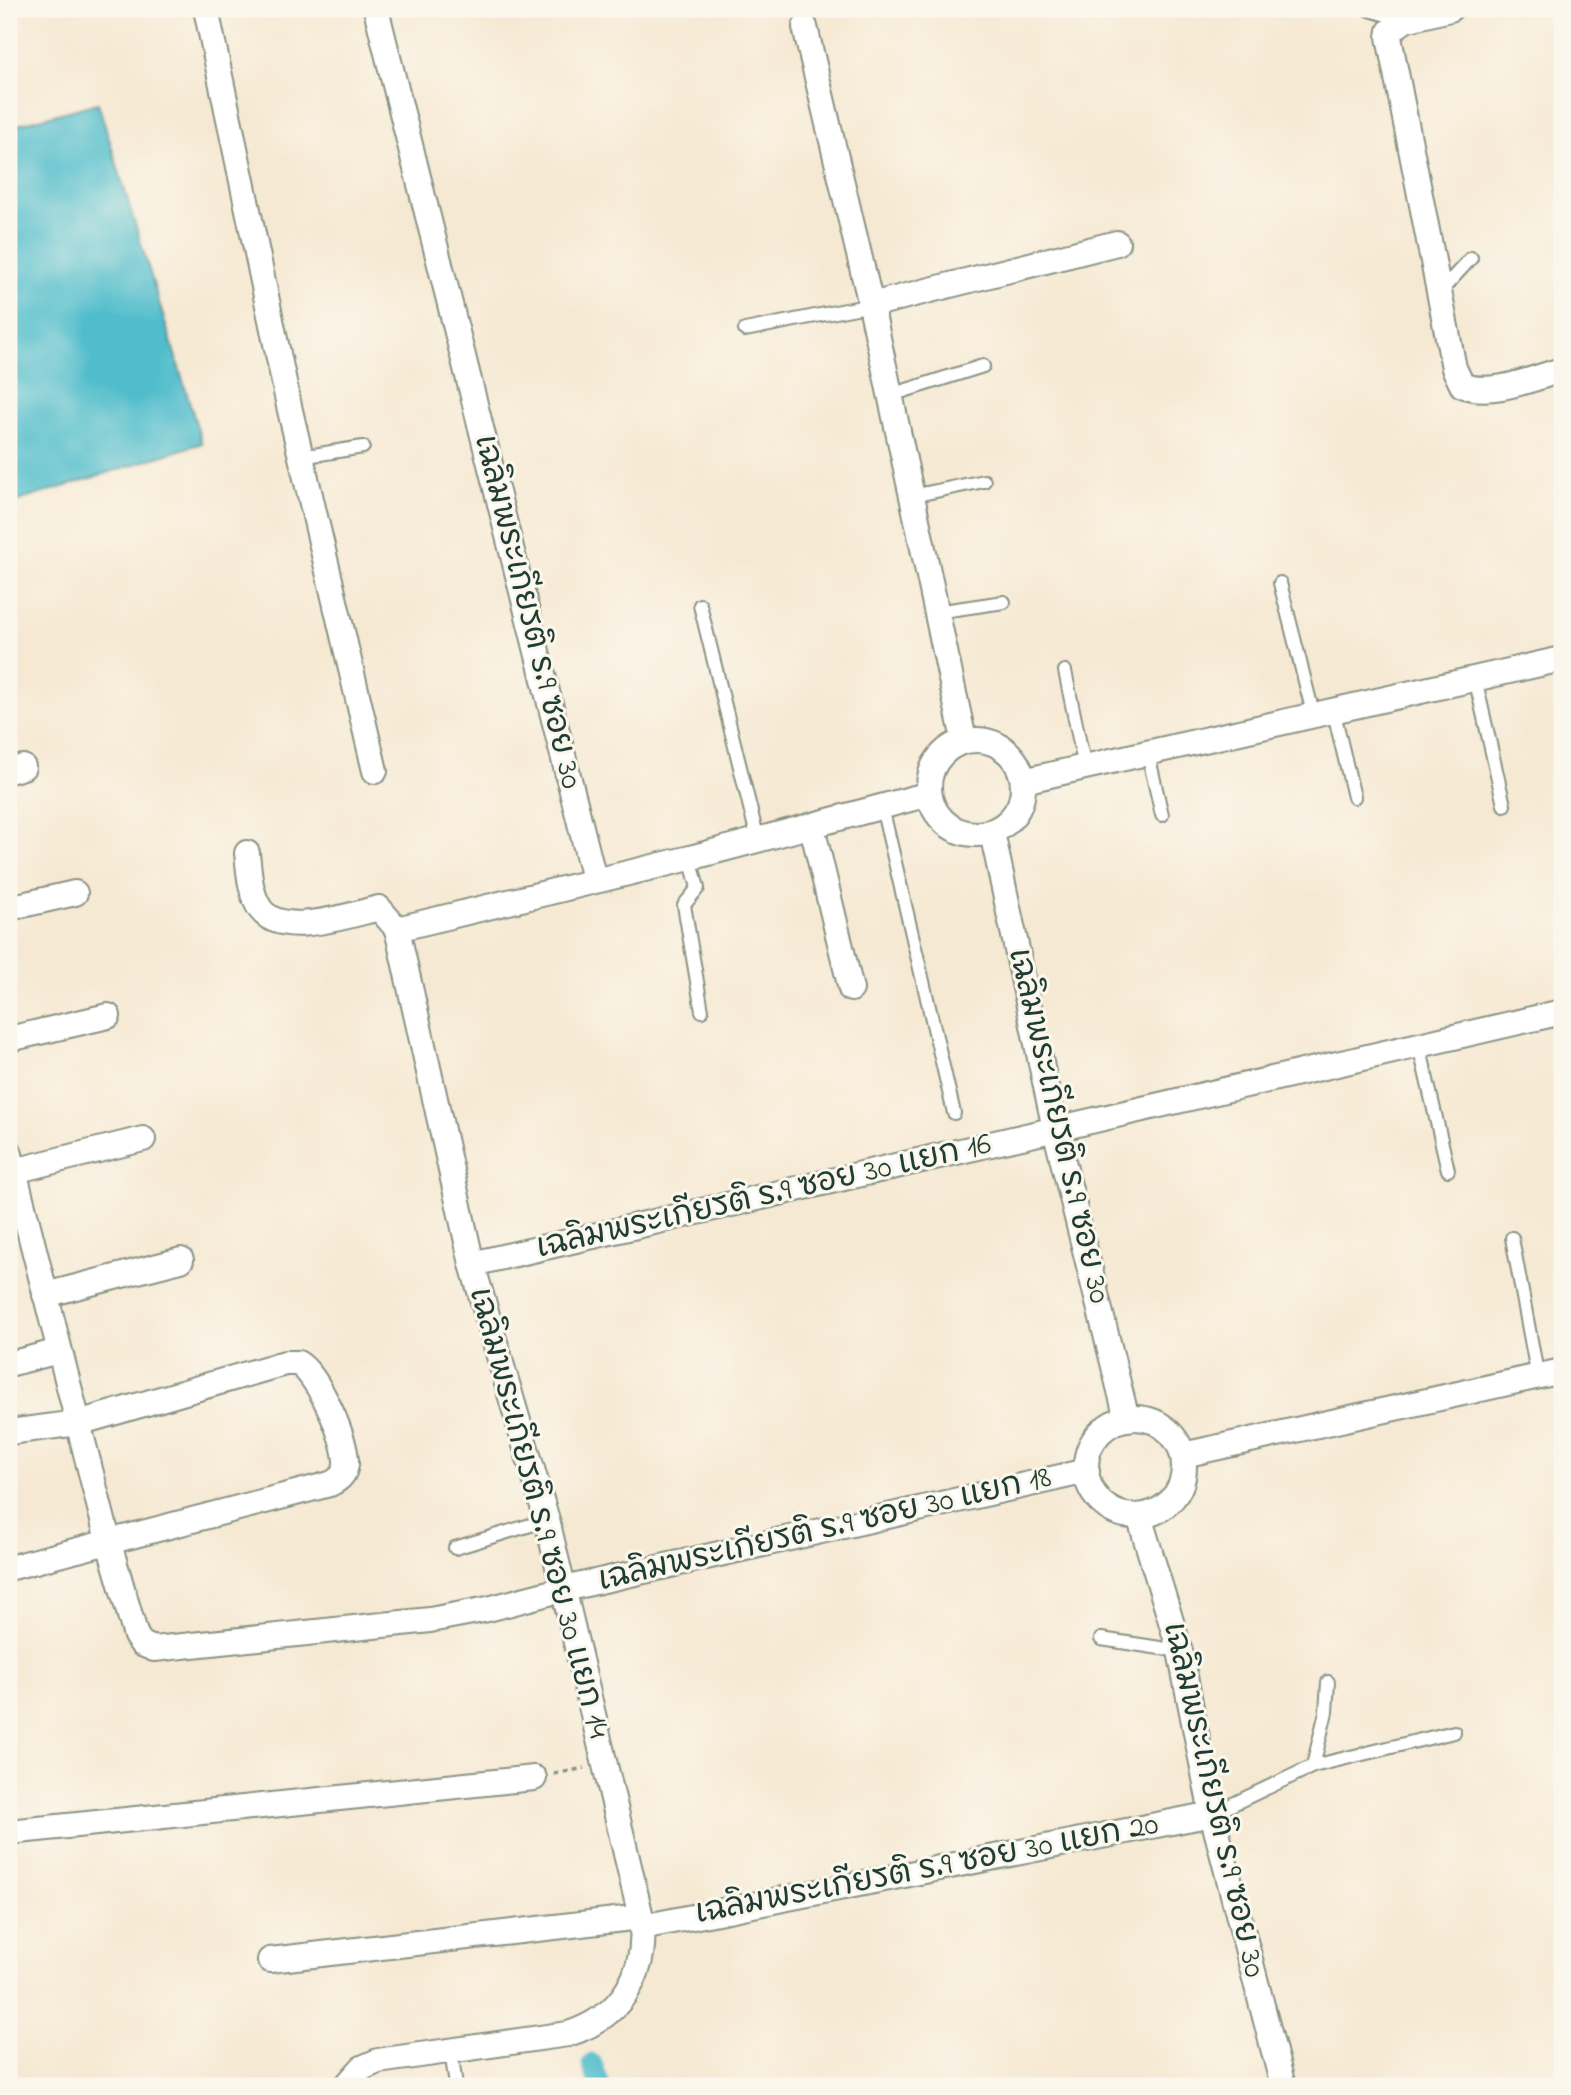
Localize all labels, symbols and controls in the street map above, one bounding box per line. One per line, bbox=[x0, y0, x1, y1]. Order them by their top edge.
street label: เฉลิมพระเกียรติ ร.9 ซอย 30 bbox=[460, 430, 594, 794]
street label: เฉลิมพระเกียรติ ร.9 ซอย 30 bbox=[994, 944, 1122, 1308]
street label: เฉลิมพระเกียรติ ร.9 ซอย 30 แยก 16 bbox=[532, 1122, 996, 1272]
street label: เฉลิมพระเกียรติ ร.9 ซอย 30 แยก 14 bbox=[455, 1282, 621, 1744]
street label: เฉลิมพระเกียรติ ร.9 ซอย 30 แยก 18 bbox=[594, 1455, 1056, 1605]
street label: เฉลิมพระเกียรติ ร.9 ซอย 30 bbox=[1149, 1618, 1277, 1982]
street label: เฉลิมพระเกียรติ ร.9 ซอย 30 แยก 20 bbox=[691, 1802, 1163, 1938]

